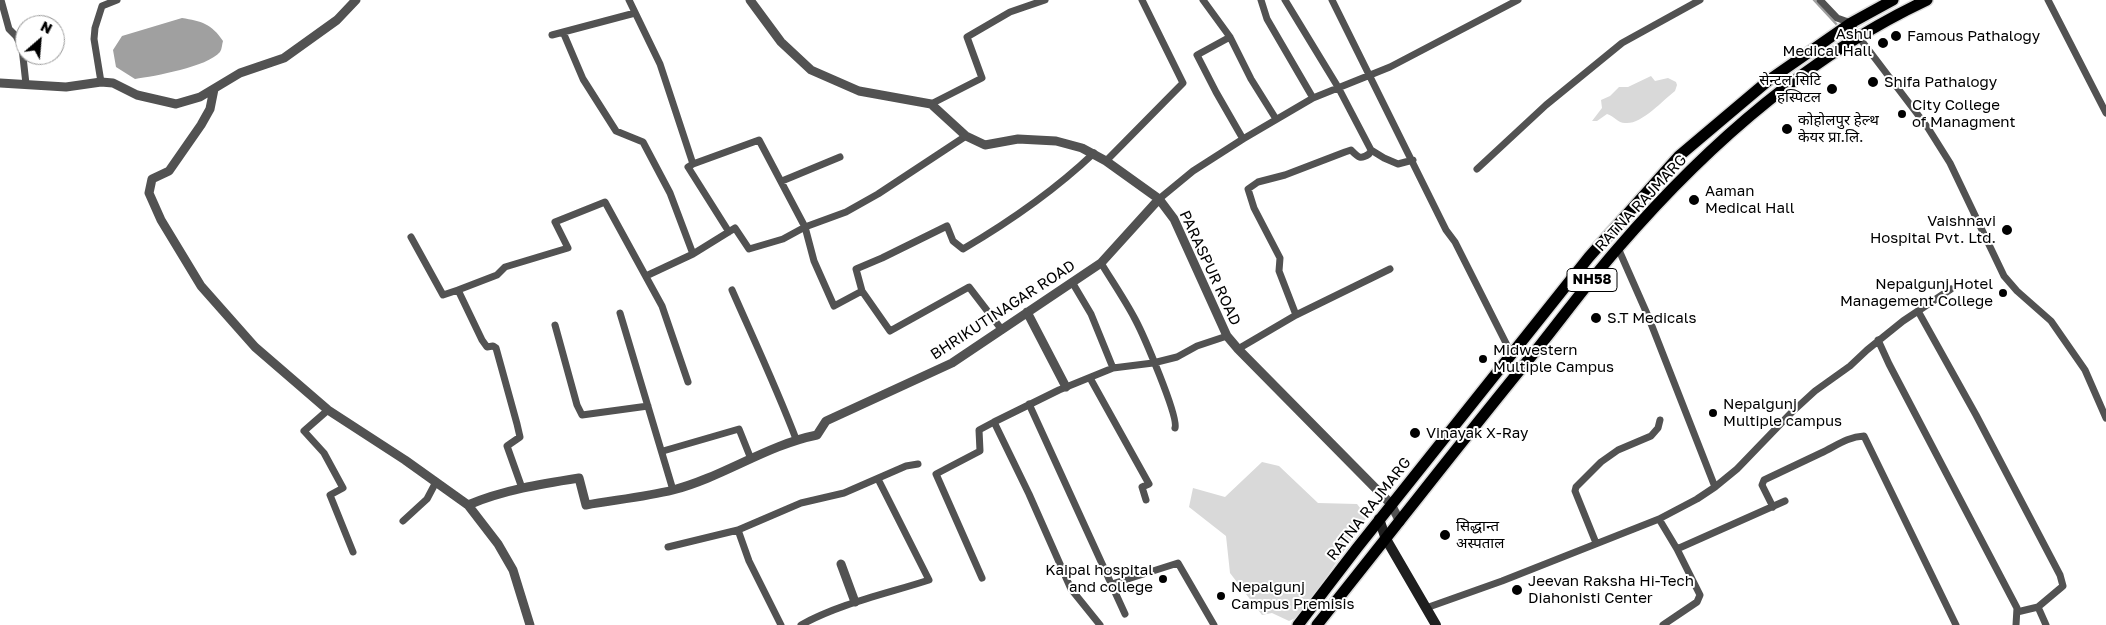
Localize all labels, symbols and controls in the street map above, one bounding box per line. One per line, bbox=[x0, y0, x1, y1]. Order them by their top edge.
north arrow bbox=[15, 15, 65, 65]
text: N bbox=[38, 17, 55, 37]
place label: Ashu Medical Hall bbox=[1782, 25, 1872, 60]
place label: Famous Pathalogy bbox=[1907, 27, 2040, 45]
marker: Famous Pathalogy bbox=[1889, 29, 1903, 43]
marker: Ashu Medical Hall bbox=[1876, 36, 1890, 50]
place label: सेन्टल सिटि हस्पिटल bbox=[1759, 71, 1821, 106]
place label: Shifa Pathalogy bbox=[1884, 73, 1997, 91]
marker: Shifa Pathalogy bbox=[1866, 75, 1880, 89]
marker: सेन्टल सिटि हस्पिटल bbox=[1825, 82, 1839, 96]
place label: City College of Managment bbox=[1912, 96, 2015, 131]
marker: City College of Managment bbox=[1896, 108, 1908, 120]
place label: काेहाेलपुर हेल्थ केयर प्रा.लि. bbox=[1798, 111, 1879, 146]
marker: काेहाेलपुर हेल्थ केयर प्रा.लि. bbox=[1780, 122, 1794, 136]
street label: RATNA RAJMARG bbox=[1591, 151, 1691, 255]
place label: Aaman Medical Hall bbox=[1705, 182, 1795, 217]
marker: Aaman Medical Hall bbox=[1687, 193, 1701, 207]
street label: PARASPUR ROAD bbox=[1176, 208, 1244, 328]
place label: Vaishnavi Hospital Pvt. Ltd. bbox=[1870, 212, 1996, 247]
marker: Vaishnavi Hospital Pvt. Ltd. bbox=[2000, 223, 2014, 237]
street label: BHRIKUTINAGAR ROAD bbox=[927, 257, 1079, 363]
road number: NH58 bbox=[1567, 268, 1617, 292]
place label: Nepalgunj Hotel Management College bbox=[1840, 275, 1993, 310]
marker: Nepalgunj Hotel Management College bbox=[1997, 287, 2009, 299]
place label: S.T Medicals bbox=[1607, 309, 1696, 327]
marker: S.T Medicals bbox=[1589, 311, 1603, 325]
place label: Midwestern Multiple Campus bbox=[1493, 341, 1614, 376]
marker: Midwestern Multiple Campus bbox=[1477, 353, 1489, 365]
place label: Nepalgunj Multiple campus bbox=[1723, 395, 1842, 430]
marker: Nepalgunj Multiple campus bbox=[1707, 407, 1719, 419]
place label: Vinayak X-Ray bbox=[1426, 424, 1528, 442]
marker: Vinayak X-Ray bbox=[1408, 426, 1422, 440]
street label: RATNA RAJMARG bbox=[1323, 454, 1415, 564]
place label: सिद्धान्त अस्पताल bbox=[1456, 517, 1504, 552]
marker: सिद्धान्त अस्पताल bbox=[1438, 528, 1452, 542]
place label: Kaipal hospital and college bbox=[1045, 561, 1153, 596]
place label: Jeevan Raksha Hi-Tech Diahonisti Center bbox=[1528, 572, 1694, 607]
marker: Kaipal hospital and college bbox=[1157, 573, 1169, 585]
place label: Nepalgunj Campus Premisis bbox=[1231, 578, 1354, 613]
marker: Jeevan Raksha Hi-Tech Diahonisti Center bbox=[1510, 583, 1524, 597]
marker: Nepalgunj Campus Premisis bbox=[1215, 590, 1227, 602]

